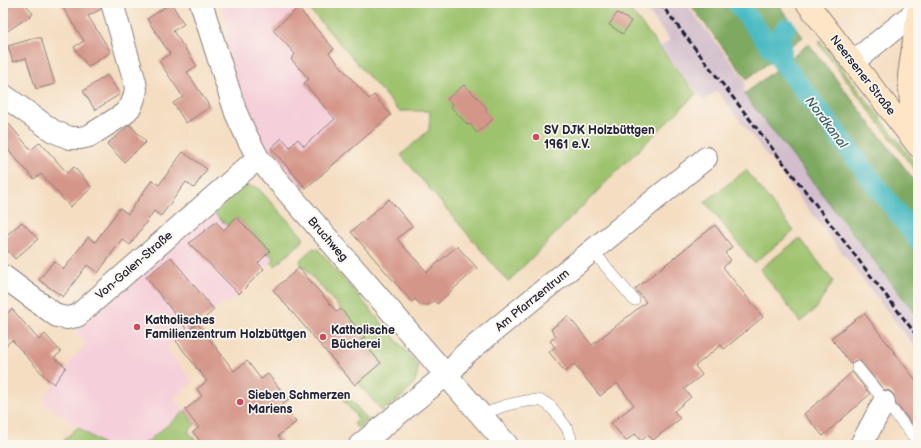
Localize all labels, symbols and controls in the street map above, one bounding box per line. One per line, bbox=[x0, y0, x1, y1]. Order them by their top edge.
street label: Neersener Straße bbox=[827, 32, 899, 118]
water label: Nordkanal bbox=[802, 94, 851, 152]
place label: SV DJK Holzbüttgen 1961 e.V. bbox=[544, 123, 655, 152]
marker: SV DJK Holzbüttgen 1961 e.V. bbox=[531, 132, 541, 142]
street label: Bruchweg bbox=[304, 214, 351, 265]
street label: Von-Galen-Straße bbox=[93, 228, 176, 303]
street label: Am Pfarrzentrum bbox=[492, 266, 572, 335]
place label: Katholisches Familienzentrum Holzbüttgen bbox=[145, 313, 307, 342]
marker: Katholisches Familienzentrum Holzbüttgen bbox=[132, 322, 142, 332]
place label: Katholische Bücherei bbox=[331, 323, 395, 352]
marker: Katholische Bücherei bbox=[318, 332, 328, 342]
place label: Sieben Schmerzen Mariens bbox=[248, 388, 351, 417]
marker: Sieben Schmerzen Mariens bbox=[235, 397, 245, 407]

